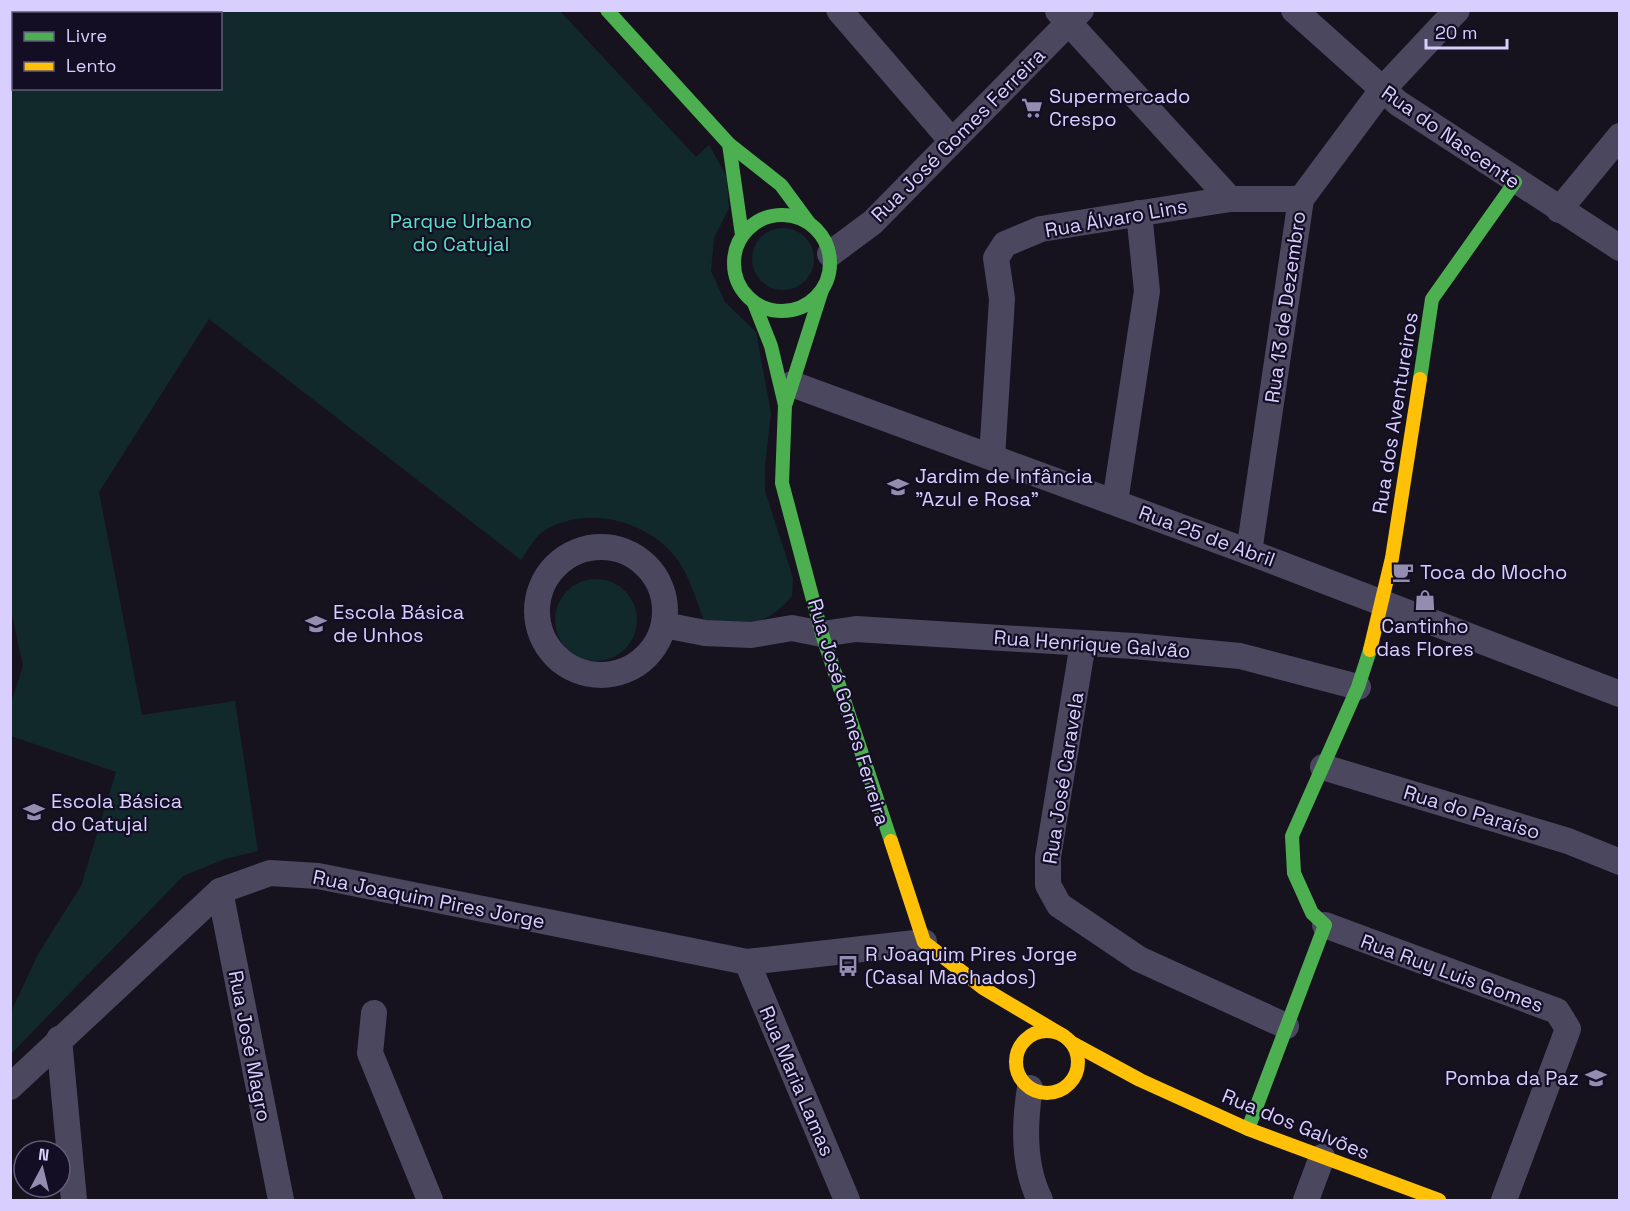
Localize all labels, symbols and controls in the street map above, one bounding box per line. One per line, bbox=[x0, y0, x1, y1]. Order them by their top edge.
legend bbox=[12, 12, 222, 90]
scale bar bbox=[1426, 12, 1507, 50]
text: 20 m bbox=[1435, 21, 1478, 44]
text: Livre bbox=[66, 24, 107, 47]
street label: Rua José Gomes Ferreira bbox=[865, 42, 1051, 228]
text: Lento bbox=[66, 54, 116, 77]
street label: Rua do Nascente bbox=[1377, 79, 1525, 195]
place label: Supermercado Crespo bbox=[1049, 83, 1190, 132]
supermarket icon: Supermercado Crespo bbox=[1020, 96, 1044, 120]
street label: Rua Álvaro Lins bbox=[1043, 193, 1189, 243]
park label: Parque Urbano do Catujal bbox=[390, 208, 532, 257]
street label: Rua 13 de Dezembro bbox=[1259, 210, 1311, 404]
street label: Rua dos Aventureiros bbox=[1366, 310, 1424, 516]
place label: Jardim de Infância "Azul e Rosa" bbox=[915, 463, 1093, 512]
school or university icon: Jardim de Infância "Azul e Rosa" bbox=[886, 475, 910, 499]
street label: Rua 25 de Abril bbox=[1135, 499, 1279, 573]
place label: Toca do Mocho bbox=[1420, 559, 1567, 585]
cafe icon: Toca do Mocho bbox=[1391, 560, 1415, 584]
shop icon: Cantinho das Flores bbox=[1413, 588, 1437, 612]
street label: Rua José Gomes Ferreira bbox=[802, 596, 896, 828]
place label: Escola Básica de Unhos bbox=[333, 599, 464, 648]
school or university icon: Escola Básica de Unhos bbox=[304, 612, 328, 636]
place label: Cantinho das Flores bbox=[1376, 613, 1474, 662]
street label: Rua Henrique Galvão bbox=[993, 624, 1191, 664]
street label: Rua José Caravela bbox=[1037, 690, 1089, 866]
street label: Rua do Paraíso bbox=[1400, 779, 1544, 845]
place label: Escola Básica do Catujal bbox=[51, 788, 182, 837]
school or university icon: Escola Básica do Catujal bbox=[22, 800, 46, 824]
street label: Rua Joaquim Pires Jorge bbox=[311, 864, 547, 934]
street label: Rua Ruy Luis Gomes bbox=[1357, 928, 1547, 1018]
place label: R Joaquim Pires Jorge (Casal Machados) bbox=[865, 941, 1077, 990]
bus stop icon: R Joaquim Pires Jorge (Casal Machados) bbox=[836, 954, 860, 978]
street label: Rua José Magro bbox=[223, 968, 277, 1124]
street label: Rua Maria Lamas bbox=[754, 1002, 840, 1160]
place label: Pomba da Paz bbox=[1445, 1065, 1579, 1091]
school or university icon: Pomba da Paz bbox=[1584, 1066, 1608, 1090]
street label: Rua dos Galvões bbox=[1218, 1083, 1374, 1165]
north arrow bbox=[12, 1139, 72, 1199]
text: N bbox=[37, 1144, 50, 1166]

